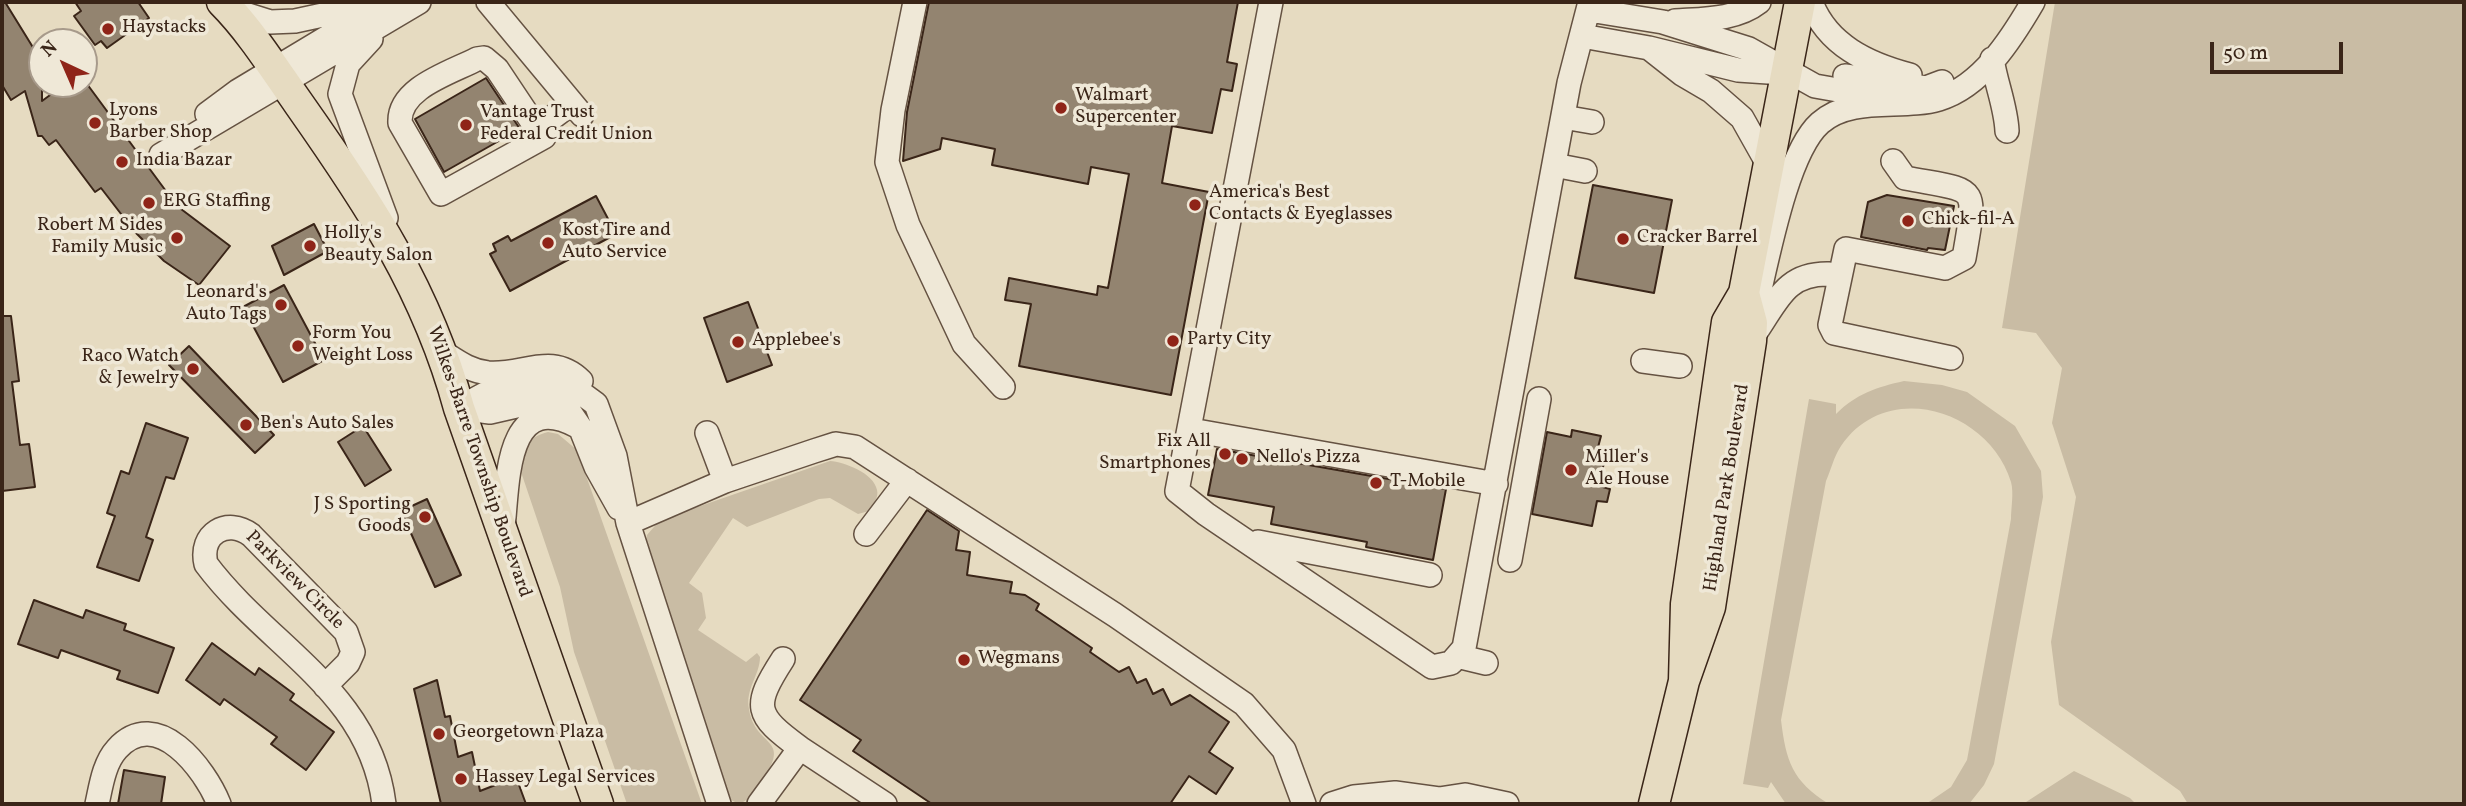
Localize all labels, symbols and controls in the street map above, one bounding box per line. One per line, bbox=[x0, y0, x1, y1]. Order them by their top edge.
place label: Haystacks bbox=[122, 18, 206, 40]
marker: Haystacks bbox=[100, 21, 116, 37]
north arrow bbox=[28, 28, 98, 98]
scale bar bbox=[2214, 28, 2347, 72]
text: N bbox=[36, 35, 64, 63]
text: 50 m bbox=[2223, 39, 2268, 68]
place label: Walmart Supercenter bbox=[1075, 86, 1176, 130]
marker: Walmart Supercenter bbox=[1053, 100, 1069, 116]
place label: Lyons Barber Shop bbox=[109, 101, 212, 145]
place label: Vantage Trust Federal Credit Union bbox=[480, 103, 653, 147]
marker: Lyons Barber Shop bbox=[87, 115, 103, 131]
marker: Vantage Trust Federal Credit Union bbox=[458, 117, 474, 133]
place label: India Bazar bbox=[136, 151, 232, 173]
marker: India Bazar bbox=[114, 154, 130, 170]
place label: America's Best Contacts & Eyeglasses bbox=[1209, 183, 1393, 227]
place label: ERG Staffing bbox=[163, 192, 271, 214]
marker: ERG Staffing bbox=[141, 195, 157, 211]
marker: America's Best Contacts & Eyeglasses bbox=[1187, 197, 1203, 213]
place label: Chick-fil-A bbox=[1922, 210, 2015, 232]
marker: Chick-fil-A bbox=[1900, 213, 1916, 229]
place label: Robert M Sides Family Music bbox=[37, 216, 163, 260]
place label: Kost Tire and Auto Service bbox=[562, 221, 671, 265]
place label: Holly's Beauty Salon bbox=[324, 224, 433, 268]
place label: Cracker Barrel bbox=[1637, 228, 1758, 250]
marker: Robert M Sides Family Music bbox=[169, 230, 185, 246]
marker: Cracker Barrel bbox=[1615, 231, 1631, 247]
marker: Kost Tire and Auto Service bbox=[540, 235, 556, 251]
marker: Holly's Beauty Salon bbox=[302, 238, 318, 254]
place label: Leonard's Auto Tags bbox=[186, 283, 267, 327]
marker: Leonard's Auto Tags bbox=[273, 297, 289, 313]
street label: Wilkes-Barre Township Boulevard bbox=[421, 323, 535, 601]
place label: Form You Weight Loss bbox=[312, 324, 413, 368]
place label: Party City bbox=[1187, 330, 1271, 352]
place label: Applebee's bbox=[752, 331, 841, 353]
marker: Party City bbox=[1165, 333, 1181, 349]
marker: Applebee's bbox=[730, 334, 746, 350]
marker: Form You Weight Loss bbox=[290, 338, 306, 354]
place label: Raco Watch & Jewelry bbox=[81, 347, 179, 391]
marker: Raco Watch & Jewelry bbox=[185, 361, 201, 377]
street label: Highland Park Boulevard bbox=[1700, 383, 1756, 593]
place label: Ben's Auto Sales bbox=[260, 414, 394, 436]
marker: Ben's Auto Sales bbox=[238, 417, 254, 433]
place label: Fix All Smartphones bbox=[1099, 432, 1211, 476]
marker: Fix All Smartphones bbox=[1217, 446, 1233, 462]
place label: Nello's Pizza bbox=[1256, 448, 1361, 470]
place label: Miller's Ale House bbox=[1585, 448, 1669, 492]
marker: Nello's Pizza bbox=[1234, 451, 1250, 467]
marker: Miller's Ale House bbox=[1563, 462, 1579, 478]
place label: T-Mobile bbox=[1390, 472, 1465, 494]
marker: T-Mobile bbox=[1368, 475, 1384, 491]
place label: J S Sporting Goods bbox=[314, 495, 411, 539]
marker: J S Sporting Goods bbox=[417, 509, 433, 525]
street label: Parkview Circle bbox=[240, 527, 348, 635]
place label: Wegmans bbox=[978, 649, 1060, 671]
marker: Wegmans bbox=[956, 652, 972, 668]
place label: Georgetown Plaza bbox=[453, 723, 604, 745]
marker: Georgetown Plaza bbox=[431, 726, 447, 742]
place label: Hassey Legal Services bbox=[475, 768, 655, 790]
marker: Hassey Legal Services bbox=[453, 771, 469, 787]

